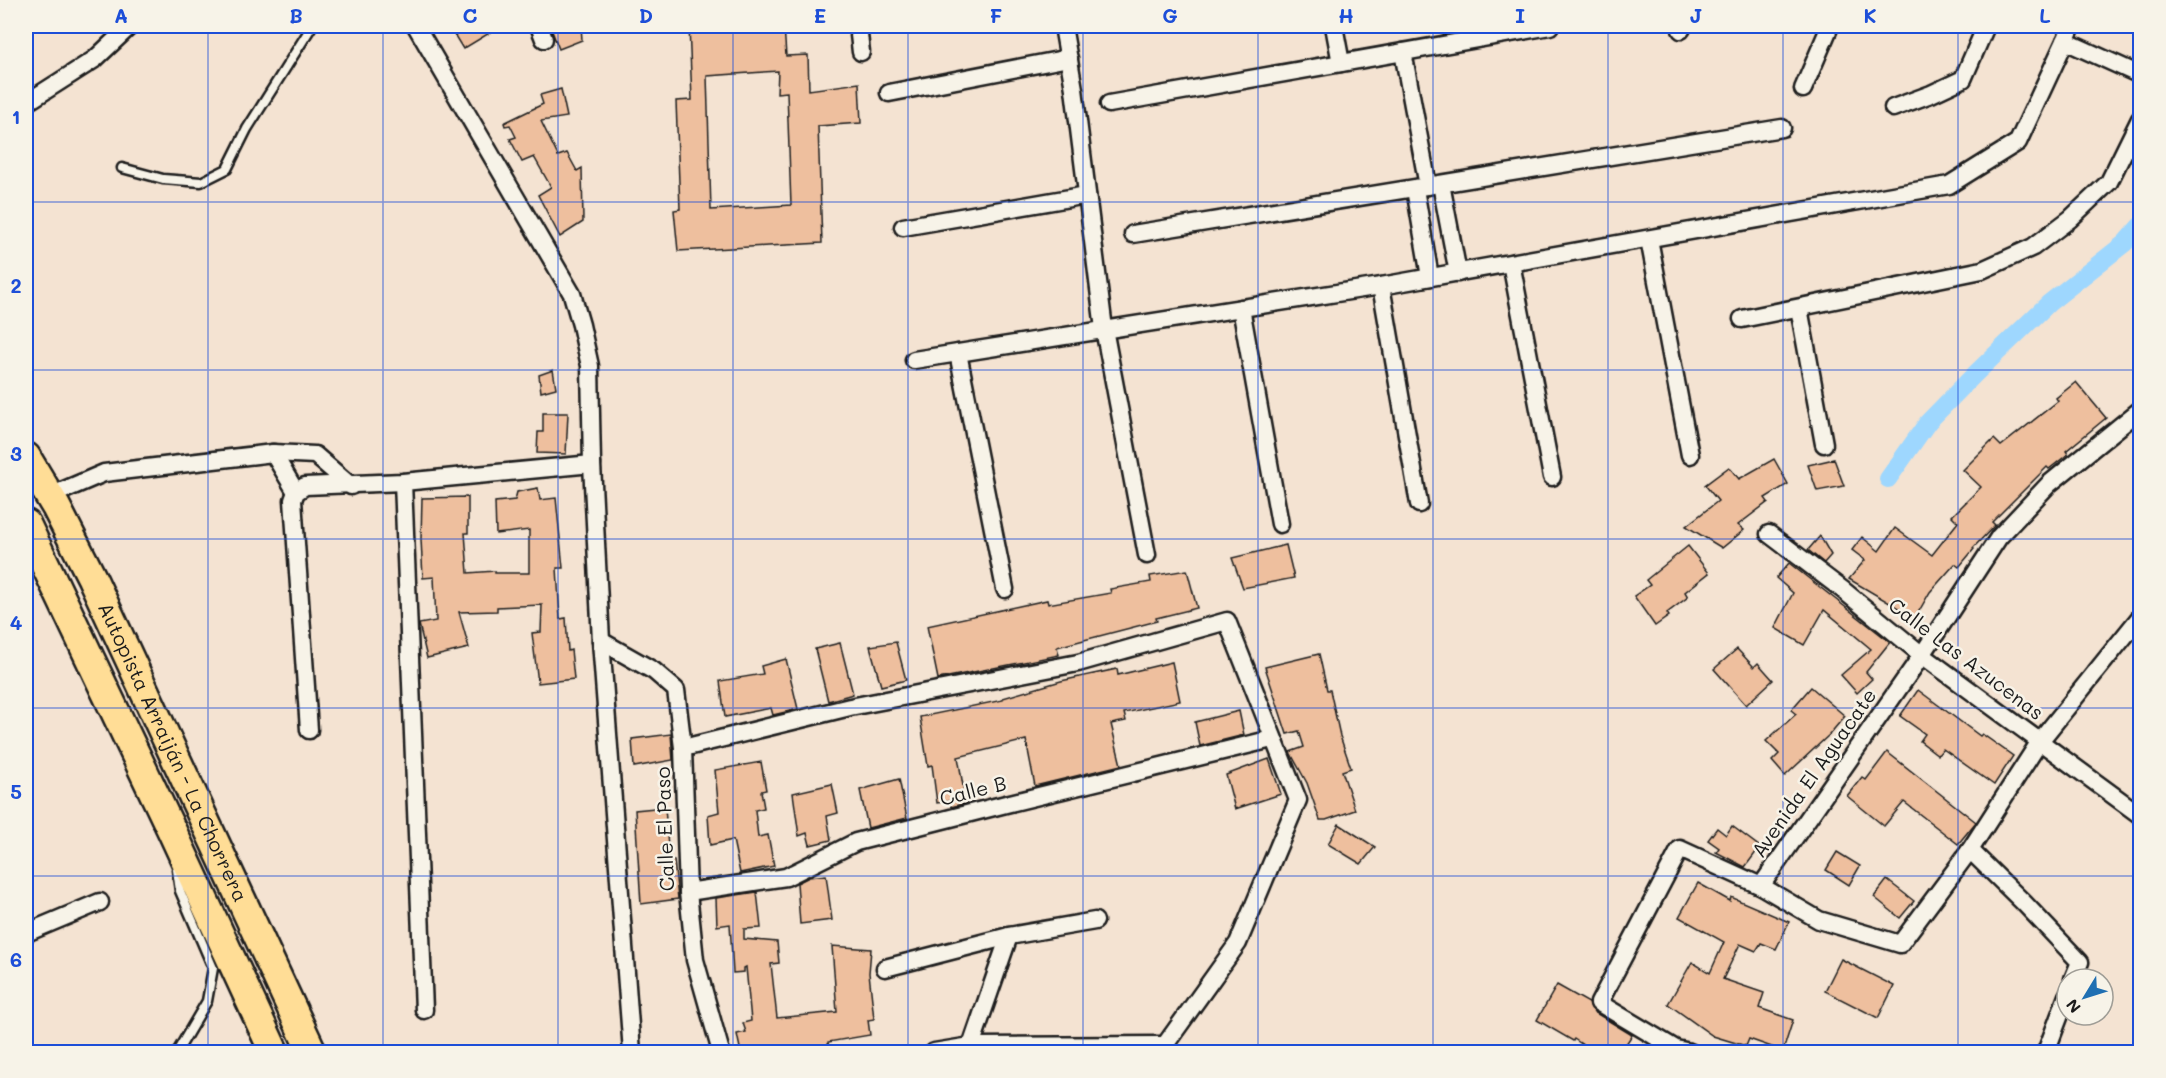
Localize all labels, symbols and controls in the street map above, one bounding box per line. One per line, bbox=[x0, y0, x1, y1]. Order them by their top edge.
text: A bbox=[114, 2, 128, 28]
text: B bbox=[289, 2, 303, 28]
text: C bbox=[463, 2, 478, 28]
text: D bbox=[639, 2, 653, 28]
text: E bbox=[814, 2, 826, 28]
text: F bbox=[990, 2, 1003, 28]
text: G bbox=[1162, 2, 1178, 28]
text: H bbox=[1338, 2, 1354, 28]
text: I bbox=[1515, 2, 1525, 28]
text: J bbox=[1689, 2, 1703, 28]
text: K bbox=[1863, 2, 1877, 28]
text: L bbox=[2039, 2, 2051, 28]
text: 1 bbox=[12, 103, 20, 129]
text: 2 bbox=[10, 272, 22, 298]
text: 3 bbox=[10, 440, 22, 466]
street label: Calle Las Azucenas bbox=[1884, 591, 2049, 725]
street label: Autopista Arraiján - La Chorrera bbox=[93, 598, 254, 906]
text: 4 bbox=[10, 609, 23, 635]
street label: Avenida El Aguacate bbox=[1745, 683, 1881, 862]
street label: Calle El Paso bbox=[649, 766, 679, 892]
street label: Calle B bbox=[937, 769, 1009, 811]
text: 5 bbox=[10, 778, 22, 804]
text: 6 bbox=[10, 946, 22, 972]
north arrow bbox=[2055, 967, 2115, 1027]
text: N bbox=[2061, 995, 2085, 1018]

